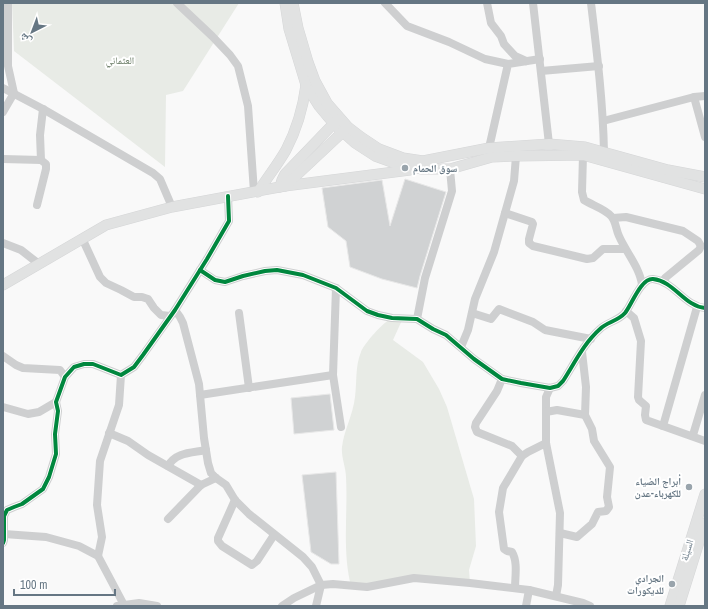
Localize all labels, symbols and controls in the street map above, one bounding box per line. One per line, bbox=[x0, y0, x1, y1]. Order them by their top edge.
north arrow bbox=[12, 12, 52, 52]
text: ش bbox=[16, 29, 35, 49]
park label: العثماني bbox=[106, 54, 134, 68]
place label: سوق الحمام bbox=[413, 162, 457, 175]
marker: سوق الحمام bbox=[400, 163, 410, 173]
place label: أبراج الضياء للكهرباء-عدن bbox=[635, 474, 681, 500]
marker: أبراج الضياء للكهرباء-عدن bbox=[684, 482, 694, 492]
street label: السيلة bbox=[678, 538, 696, 562]
scale bar bbox=[14, 571, 115, 597]
place label: الجرادي للديكورات bbox=[627, 572, 664, 597]
text: 100 m bbox=[20, 577, 47, 593]
marker: الجرادي للديكورات bbox=[667, 579, 677, 589]

